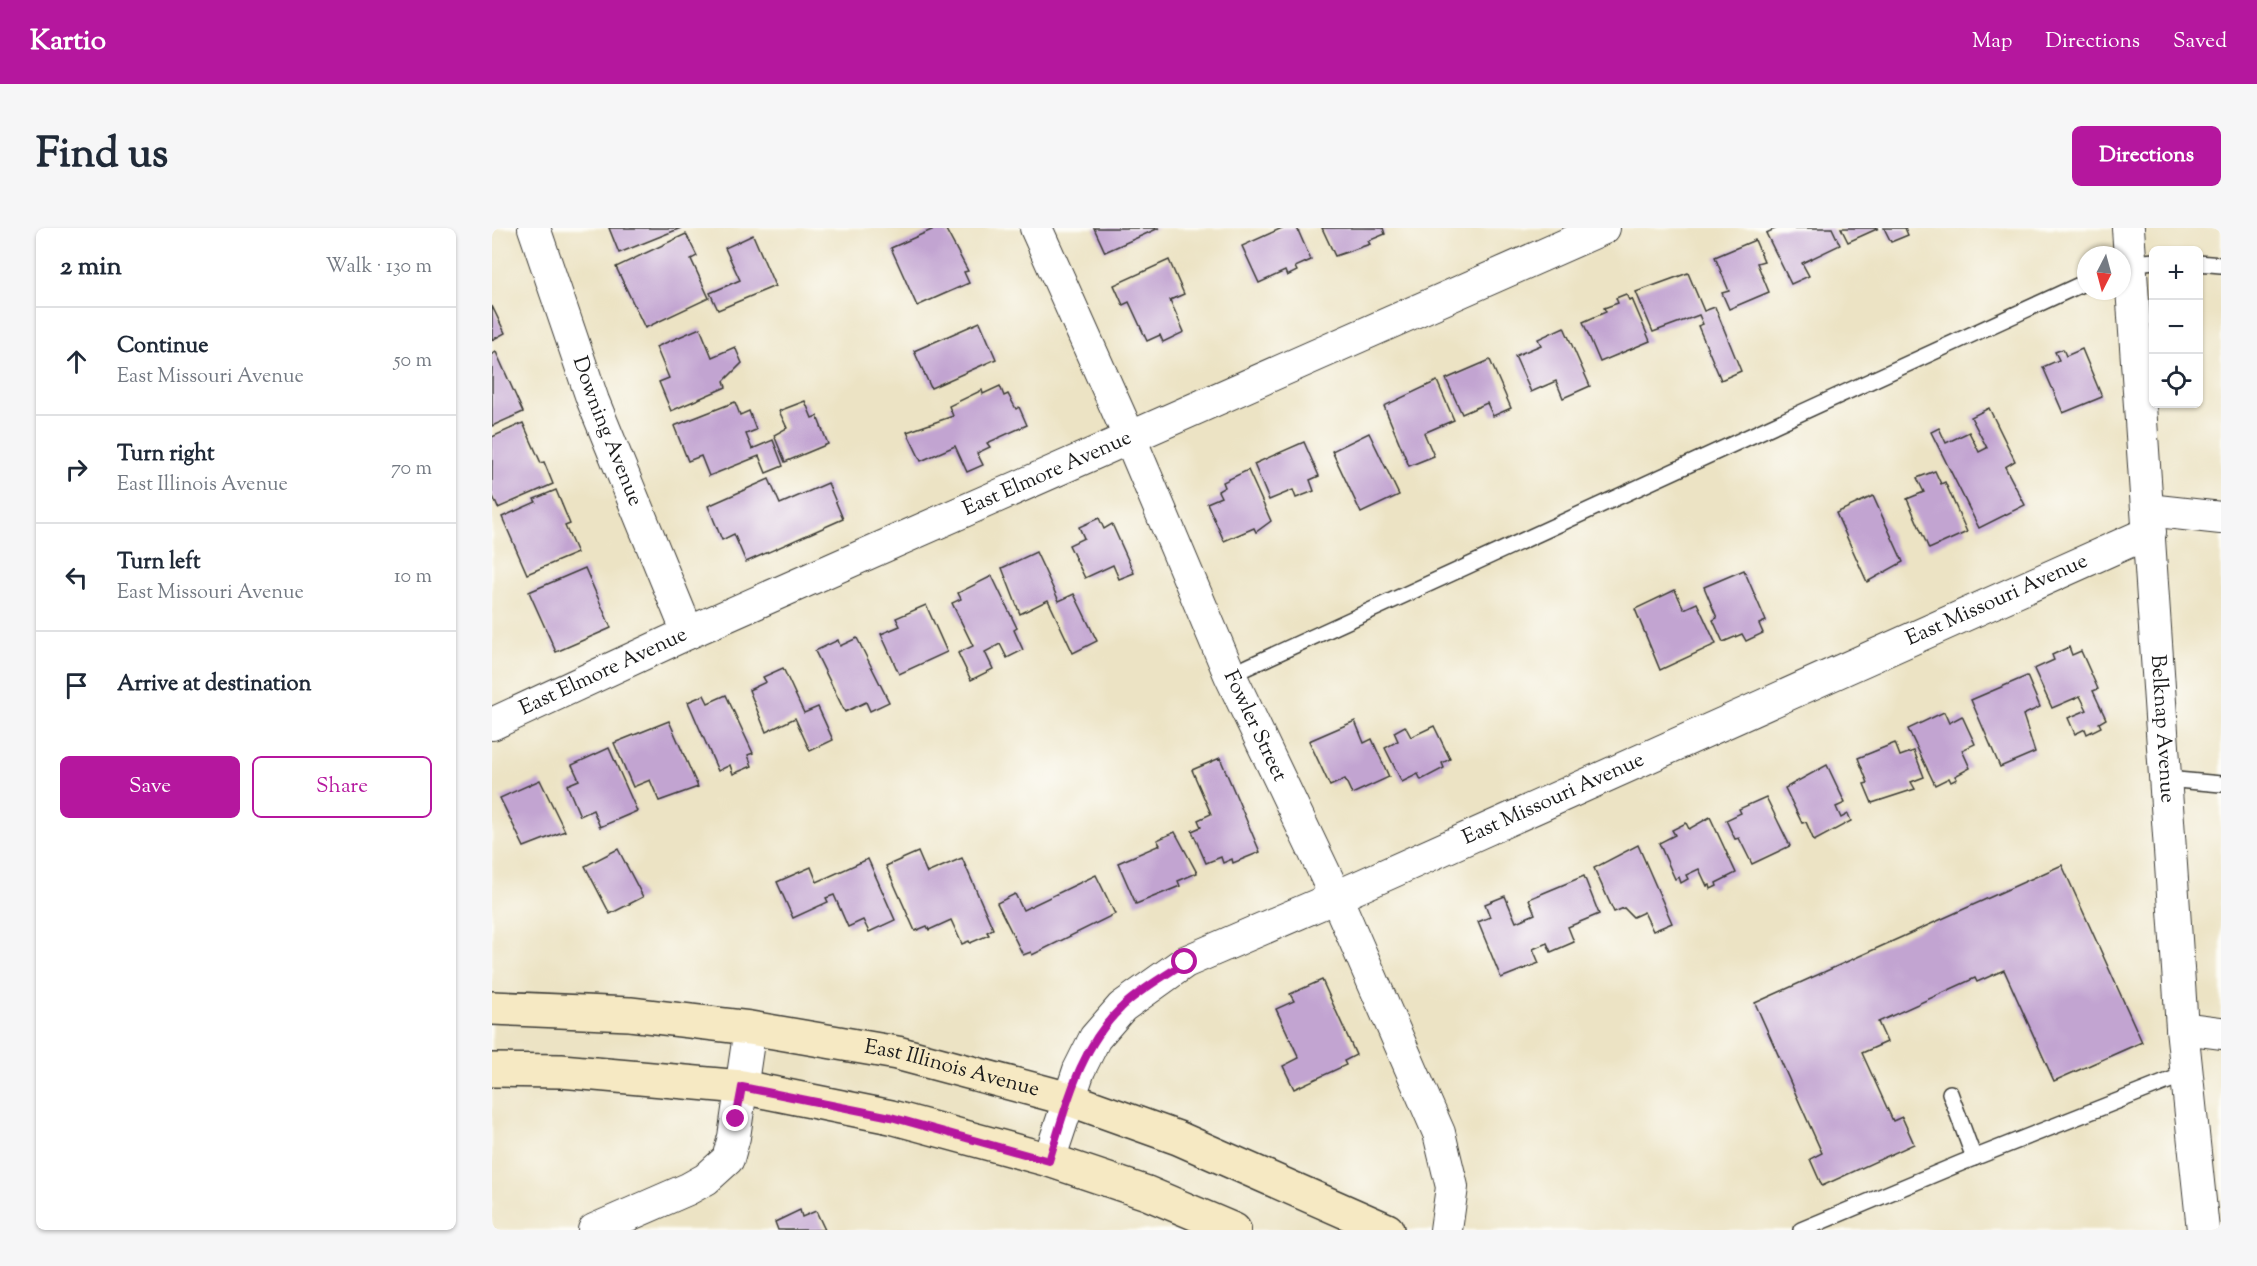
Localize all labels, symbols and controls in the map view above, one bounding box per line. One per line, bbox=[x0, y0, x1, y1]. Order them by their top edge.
text: Kartio bbox=[30, 22, 106, 62]
text: Map bbox=[1972, 27, 2012, 57]
text: Directions bbox=[2045, 27, 2140, 57]
text: Saved bbox=[2173, 27, 2227, 57]
text: Find us bbox=[36, 126, 168, 186]
button: Directions bbox=[2072, 126, 2221, 186]
north arrow bbox=[2077, 246, 2131, 300]
map controls bbox=[2149, 246, 2203, 408]
button: + bbox=[2149, 246, 2203, 300]
text: 2 min bbox=[60, 249, 122, 286]
text: Walk · 130 m bbox=[325, 253, 432, 282]
button: − bbox=[2149, 300, 2203, 354]
text: Continue bbox=[117, 331, 208, 363]
icon: ahead bbox=[60, 345, 93, 378]
text: 50 m bbox=[394, 347, 432, 376]
street label: Downing Avenue bbox=[564, 352, 650, 511]
button: locate bbox=[2149, 354, 2203, 408]
text: East Missouri Avenue bbox=[117, 363, 304, 392]
street label: East Elmore Avenue bbox=[958, 424, 1137, 525]
text: Turn right bbox=[117, 439, 214, 471]
icon: right bbox=[60, 453, 93, 486]
text: 70 m bbox=[391, 455, 432, 484]
text: East Illinois Avenue bbox=[117, 471, 288, 500]
text: Turn left bbox=[117, 547, 200, 579]
street label: East Missouri Avenue bbox=[1901, 547, 2093, 654]
icon: left bbox=[60, 561, 93, 594]
text: 10 m bbox=[394, 563, 432, 592]
text: East Missouri Avenue bbox=[117, 579, 304, 608]
street label: East Elmore Avenue bbox=[515, 620, 692, 724]
street label: Belknap Avenue bbox=[2142, 654, 2182, 804]
street label: Fowler Street bbox=[1215, 666, 1294, 787]
icon: arrive bbox=[60, 669, 93, 702]
text: Arrive at destination bbox=[117, 669, 312, 701]
street label: East Missouri Avenue bbox=[1458, 746, 1649, 853]
button: Save bbox=[60, 756, 240, 818]
button: Share bbox=[252, 756, 432, 818]
route start bbox=[1171, 948, 1197, 974]
street label: East Illinois Avenue bbox=[862, 1033, 1043, 1105]
route end bbox=[722, 1105, 748, 1131]

